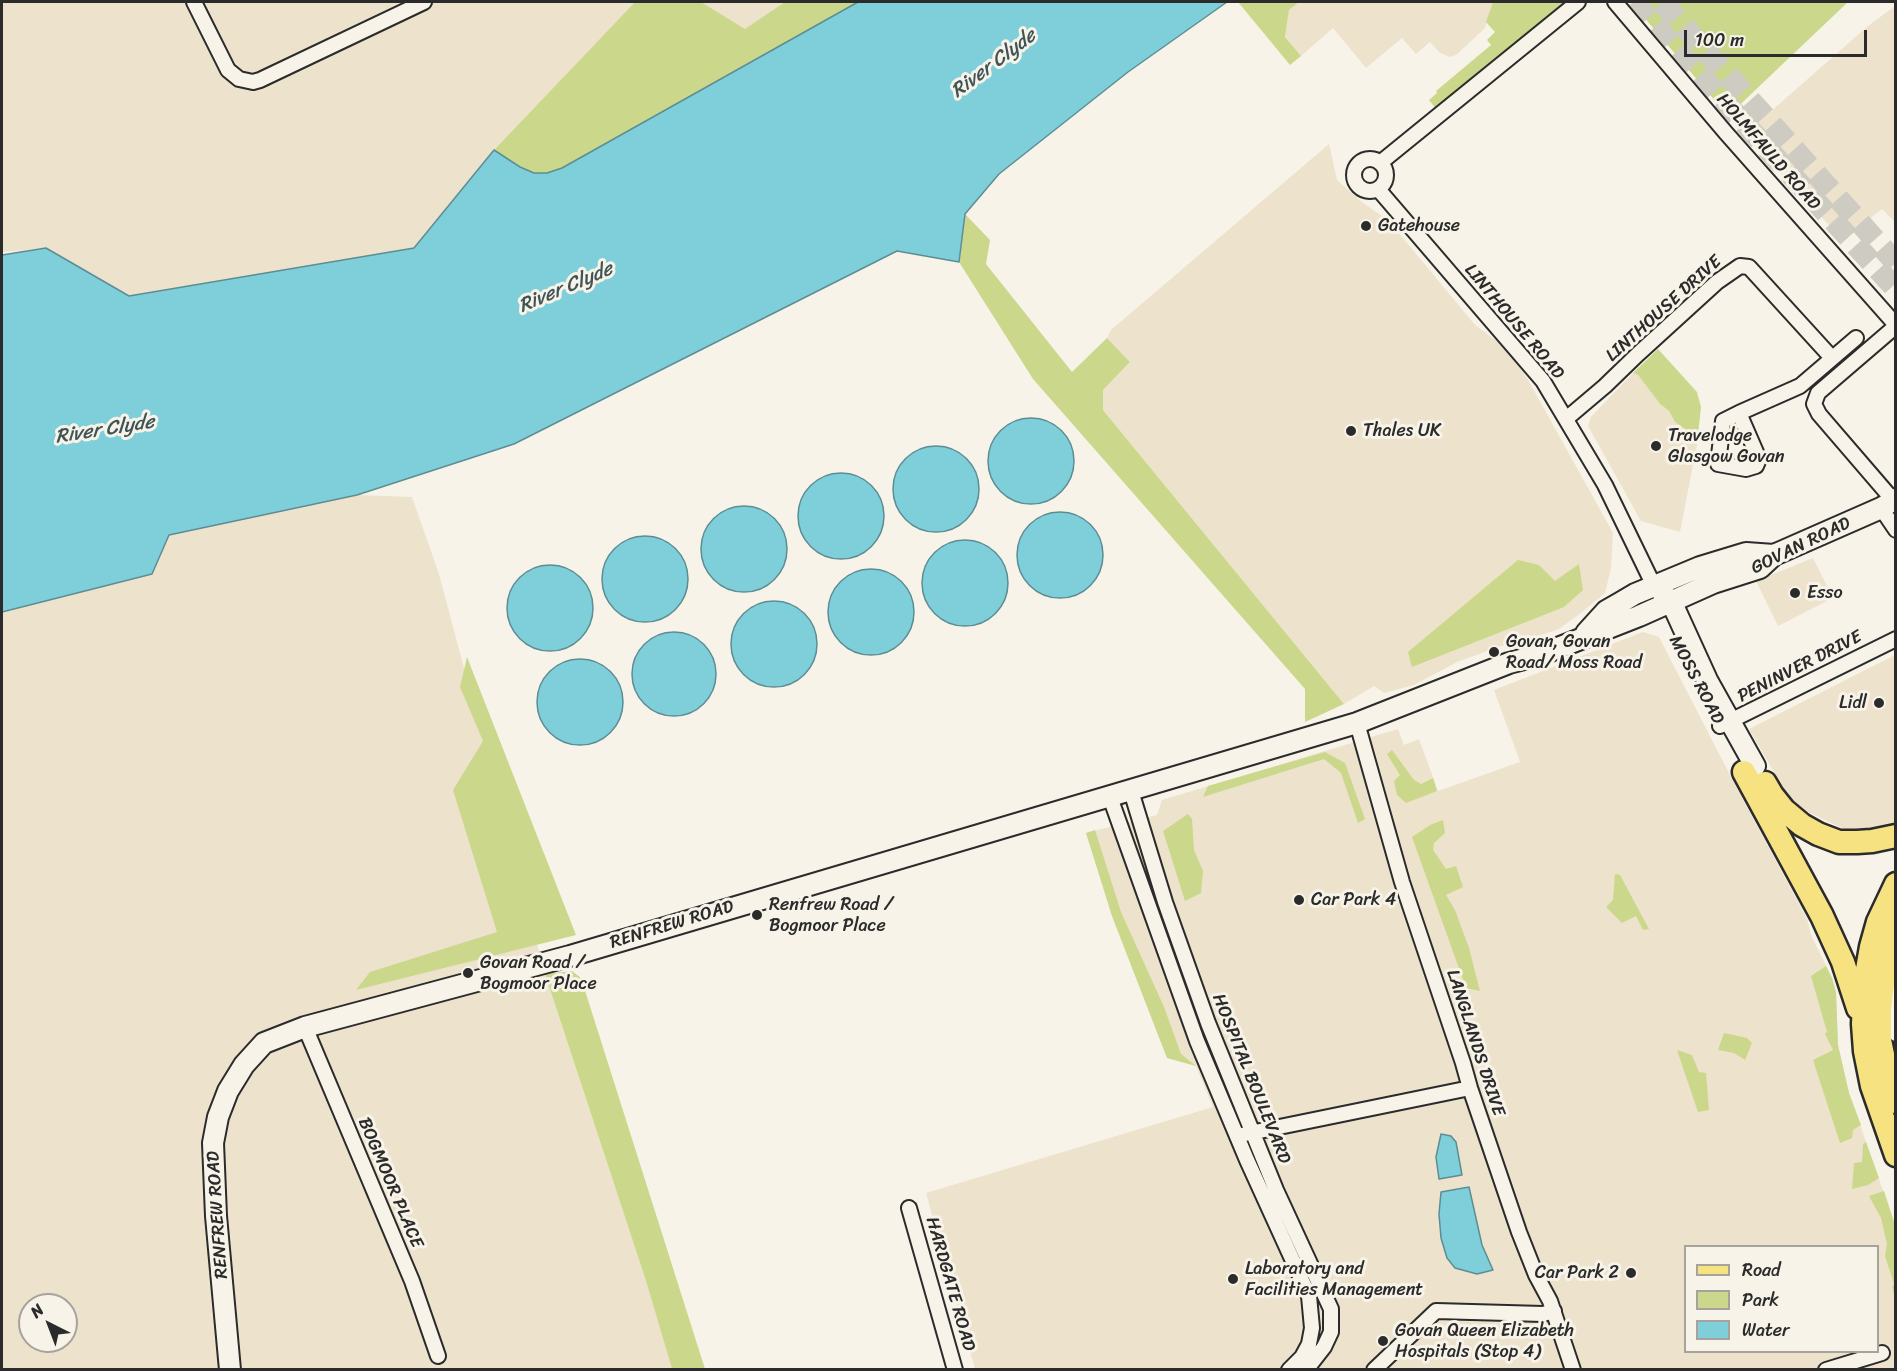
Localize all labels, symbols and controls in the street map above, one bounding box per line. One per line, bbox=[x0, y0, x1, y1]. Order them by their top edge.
scale bar bbox=[1687, 18, 1870, 56]
water label: River Clyde bbox=[947, 24, 1041, 104]
text: 100 m bbox=[1695, 24, 1744, 56]
street label: HOLMFAULD ROAD bbox=[1711, 89, 1825, 215]
place label: Gatehouse bbox=[1378, 215, 1460, 237]
marker: Gatehouse bbox=[1359, 219, 1373, 233]
street label: LINTHOUSE DRIVE bbox=[1602, 251, 1726, 367]
water label: River Clyde bbox=[515, 257, 617, 319]
street label: LINTHOUSE ROAD bbox=[1459, 260, 1569, 384]
water label: River Clyde bbox=[54, 410, 156, 450]
place label: Thales UK bbox=[1363, 420, 1441, 442]
marker: Thales UK bbox=[1344, 424, 1358, 438]
place label: Travelodge Glasgow Govan bbox=[1668, 425, 1784, 468]
marker: Travelodge Glasgow Govan bbox=[1649, 439, 1663, 453]
street label: GOVAN ROAD bbox=[1748, 513, 1854, 579]
place label: Esso bbox=[1807, 582, 1843, 604]
marker: Esso bbox=[1788, 586, 1802, 600]
street label: PENINVER DRIVE bbox=[1734, 626, 1866, 708]
place label: Govan, Govan Road/ Moss Road bbox=[1506, 631, 1642, 674]
street label: MOSS ROAD bbox=[1664, 632, 1728, 728]
marker: Govan, Govan Road/ Moss Road bbox=[1487, 645, 1501, 659]
place label: Lidl bbox=[1839, 692, 1867, 714]
marker: Lidl bbox=[1872, 696, 1886, 710]
place label: Car Park 4 bbox=[1311, 889, 1396, 911]
marker: Car Park 4 bbox=[1292, 893, 1306, 907]
place label: Renfrew Road / Bogmoor Place bbox=[769, 894, 893, 936]
street label: RENFREW ROAD bbox=[608, 896, 736, 954]
marker: Renfrew Road / Bogmoor Place bbox=[750, 908, 764, 922]
place label: Govan Road / Bogmoor Place bbox=[480, 952, 597, 994]
marker: Govan Road / Bogmoor Place bbox=[461, 966, 475, 980]
street label: LANGLANDS DRIVE bbox=[1441, 967, 1509, 1119]
street label: HOSPITAL BOULEVARD bbox=[1207, 991, 1295, 1167]
street label: BOGMOOR PLACE bbox=[353, 1115, 427, 1251]
street label: RENFREW ROAD bbox=[203, 1150, 233, 1280]
street label: HARDGATE ROAD bbox=[921, 1214, 979, 1354]
legend bbox=[1684, 1245, 1879, 1353]
text: Road bbox=[1742, 1254, 1781, 1286]
place label: Laboratory and Facilities Management bbox=[1245, 1258, 1423, 1300]
place label: Car Park 2 bbox=[1535, 1262, 1619, 1284]
marker: Car Park 2 bbox=[1624, 1266, 1638, 1280]
marker: Laboratory and Facilities Management bbox=[1226, 1272, 1240, 1286]
text: Park bbox=[1742, 1284, 1779, 1316]
north arrow bbox=[18, 1293, 78, 1353]
text: N bbox=[23, 1296, 51, 1325]
text: Water bbox=[1742, 1314, 1789, 1346]
place label: Govan Queen Elizabeth Hospitals (Stop 4) bbox=[1395, 1320, 1574, 1362]
marker: Govan Queen Elizabeth Hospitals (Stop 4) bbox=[1376, 1334, 1390, 1348]

